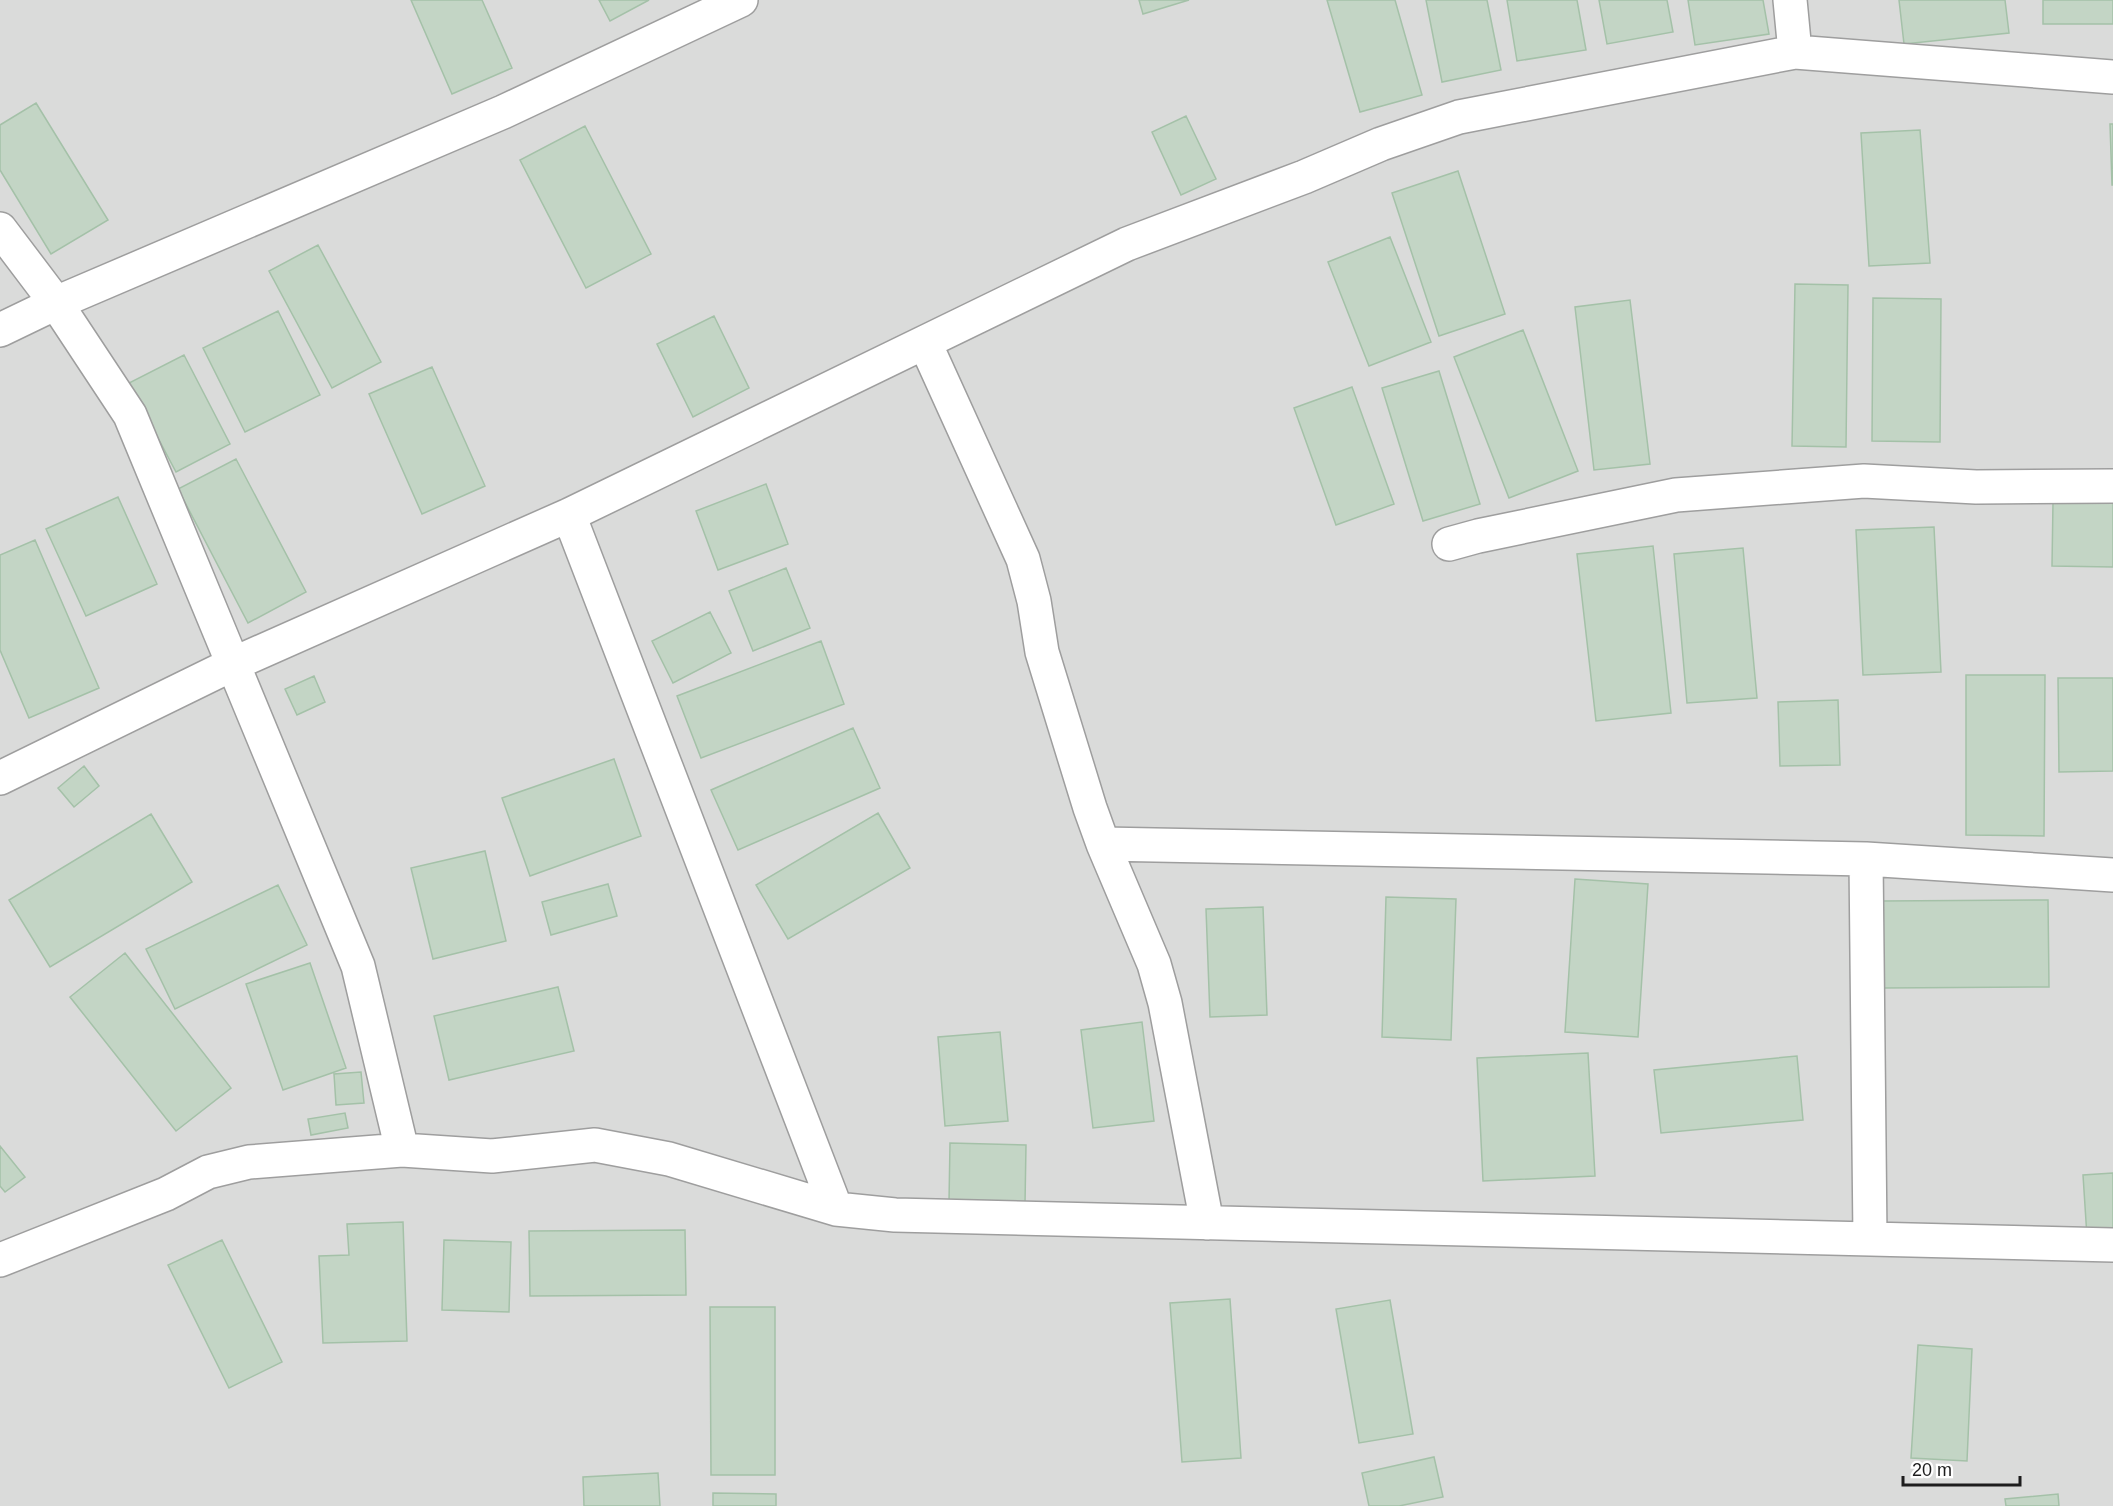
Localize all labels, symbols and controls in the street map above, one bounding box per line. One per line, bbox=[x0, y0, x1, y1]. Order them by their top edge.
scale bar bbox=[1903, 1449, 2020, 1487]
text: 20 m bbox=[1912, 1460, 1952, 1480]

